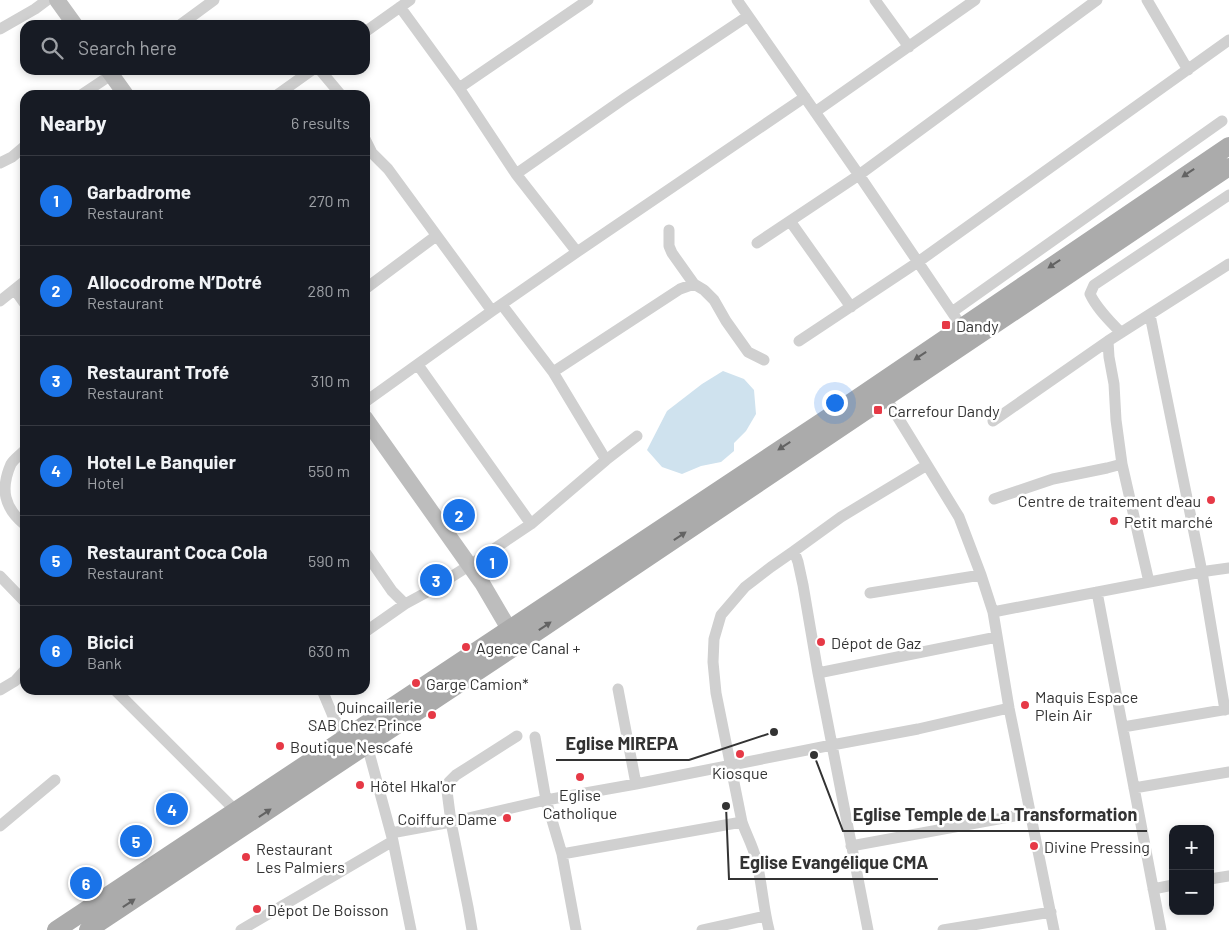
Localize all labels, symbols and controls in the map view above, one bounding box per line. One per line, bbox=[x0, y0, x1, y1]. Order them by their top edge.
search box bbox=[20, 20, 370, 75]
icon: search bbox=[38, 34, 66, 62]
text: Search here bbox=[78, 36, 177, 59]
text: Nearby bbox=[40, 110, 106, 135]
text: 6 results bbox=[291, 113, 350, 132]
one-way arrow bbox=[1182, 168, 1195, 178]
text: Garbadrome bbox=[87, 180, 191, 203]
text: 1 bbox=[53, 191, 59, 210]
text: 270 m bbox=[308, 191, 350, 210]
text: Restaurant bbox=[87, 203, 164, 222]
one-way arrow bbox=[1047, 259, 1061, 269]
text: Allocodrome N’Dotré bbox=[87, 270, 262, 293]
text: 2 bbox=[52, 281, 60, 300]
text: 280 m bbox=[308, 281, 350, 300]
text: Restaurant bbox=[87, 293, 164, 312]
place label: Dandy bbox=[956, 316, 999, 335]
marker: Dandy bbox=[940, 319, 952, 331]
one-way arrow bbox=[913, 351, 926, 360]
text: Restaurant Trofé bbox=[87, 360, 229, 383]
text: 3 bbox=[52, 371, 60, 390]
text: 310 m bbox=[311, 371, 350, 390]
text: Restaurant bbox=[87, 383, 164, 402]
your location bbox=[822, 390, 848, 416]
place label: Carrefour Dandy bbox=[888, 401, 1000, 420]
marker: Carrefour Dandy bbox=[872, 404, 884, 416]
one-way arrow bbox=[778, 441, 791, 451]
text: Hotel Le Banquier bbox=[87, 450, 236, 473]
text: 4 bbox=[51, 461, 61, 480]
text: 550 m bbox=[308, 461, 350, 480]
text: Hotel bbox=[87, 473, 124, 492]
place label: Centre de traitement d'eau bbox=[1018, 491, 1201, 510]
marker: Centre de traitement d'eau bbox=[1205, 494, 1217, 506]
pin: 2 bbox=[443, 496, 475, 534]
place label: Petit marché bbox=[1124, 512, 1213, 531]
marker: Petit marché bbox=[1108, 515, 1120, 527]
one-way arrow bbox=[674, 531, 687, 540]
text: Restaurant Coca Cola bbox=[87, 540, 267, 563]
pin: 1 bbox=[476, 543, 508, 581]
text: 5 bbox=[52, 551, 60, 570]
text: 590 m bbox=[308, 551, 350, 570]
pin: 3 bbox=[420, 561, 452, 599]
text: Restaurant bbox=[87, 563, 164, 582]
one-way arrow bbox=[539, 621, 552, 631]
text: Bicici bbox=[87, 630, 134, 653]
place label: Dépot de Gaz bbox=[831, 633, 921, 652]
marker: Dépot de Gaz bbox=[815, 636, 827, 648]
place label: Agence Canal + bbox=[476, 638, 580, 657]
text: 6 bbox=[52, 641, 60, 660]
text: 630 m bbox=[308, 641, 350, 660]
marker: Agence Canal + bbox=[460, 641, 472, 653]
text: Bank bbox=[87, 653, 122, 672]
place label: Garge Camion* bbox=[426, 674, 529, 693]
marker: Garge Camion* bbox=[410, 677, 422, 689]
place label: Maquis Espace Plein Air bbox=[1035, 687, 1138, 724]
place label: Quincaillerie SAB Chez Prince bbox=[308, 697, 422, 734]
marker: Maquis Espace Plein Air bbox=[1019, 699, 1031, 711]
marker: Quincaillerie SAB Chez Prince bbox=[426, 709, 438, 721]
callout: Eglise MIREPA bbox=[556, 727, 689, 760]
text: Eglise MIREPA bbox=[566, 732, 678, 754]
place label: Boutique Nescafé bbox=[290, 737, 413, 756]
marker: Boutique Nescafé bbox=[274, 740, 286, 752]
marker: Kiosque bbox=[734, 748, 746, 760]
place label: Kiosque bbox=[712, 763, 768, 782]
marker: Eglise Catholique bbox=[574, 771, 586, 783]
place label: Hôtel Hkal'or bbox=[370, 776, 456, 795]
marker: Hôtel Hkal'or bbox=[354, 779, 366, 791]
place label: Eglise Catholique bbox=[543, 785, 617, 822]
pin: 4 bbox=[156, 790, 188, 828]
callout: Eglise Temple de La Transformation bbox=[843, 798, 1147, 831]
text: Eglise Temple de La Transformation bbox=[853, 803, 1137, 825]
one-way arrow bbox=[258, 808, 271, 818]
place label: Coiffure Dame bbox=[397, 809, 497, 828]
marker: Coiffure Dame bbox=[501, 812, 513, 824]
pin: 5 bbox=[120, 822, 152, 860]
map controls bbox=[1169, 825, 1214, 915]
button: + bbox=[1169, 825, 1214, 870]
place label: Divine Pressing bbox=[1044, 837, 1150, 856]
place label: Restaurant Les Palmiers bbox=[256, 839, 345, 876]
marker: Divine Pressing bbox=[1028, 840, 1040, 852]
callout: Eglise Evangélique CMA bbox=[729, 846, 938, 879]
marker: Restaurant Les Palmiers bbox=[240, 851, 252, 863]
text: Eglise Evangélique CMA bbox=[740, 851, 928, 873]
pin: 6 bbox=[70, 864, 102, 902]
button: − bbox=[1169, 870, 1214, 915]
one-way arrow bbox=[122, 898, 136, 908]
place label: Dépot De Boisson bbox=[267, 900, 389, 919]
marker: Dépot De Boisson bbox=[251, 903, 263, 915]

